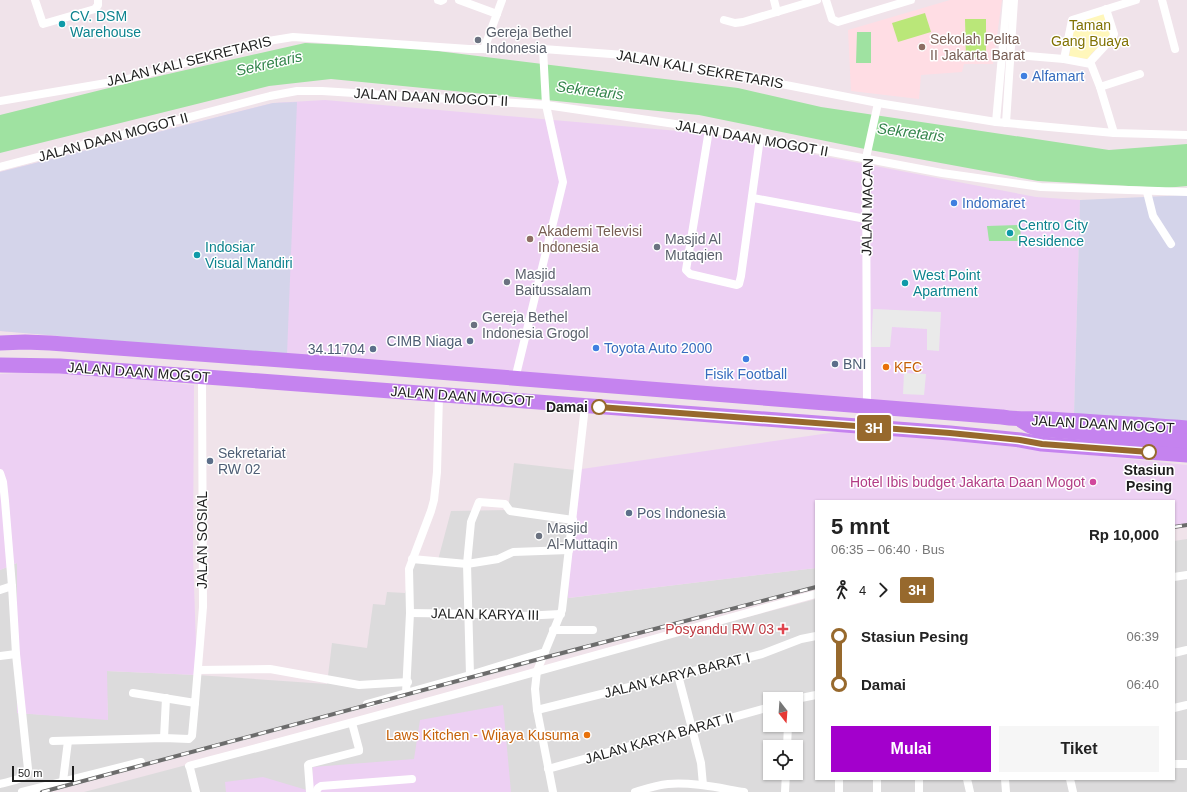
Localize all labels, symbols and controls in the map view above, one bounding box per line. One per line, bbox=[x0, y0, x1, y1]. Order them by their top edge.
place label: CV. DSM Warehouse bbox=[70, 8, 141, 40]
park label: Taman Gang Buaya bbox=[1051, 17, 1129, 49]
marker: CV. DSM Warehouse bbox=[57, 19, 67, 29]
place label: Gereja Bethel Indonesia bbox=[486, 24, 572, 56]
place label: Sekolah Pelita II Jakarta Barat bbox=[930, 31, 1025, 63]
street label: JALAN KALI SEKRETARIS bbox=[105, 33, 273, 89]
marker: Gereja Bethel Indonesia bbox=[473, 35, 483, 45]
marker: Sekolah Pelita II Jakarta Barat bbox=[917, 42, 927, 52]
street label: JALAN KALI SEKRETARIS bbox=[615, 46, 785, 92]
water label: Sekretaris bbox=[234, 47, 304, 79]
place label: Alfamart bbox=[1032, 68, 1084, 84]
marker: Alfamart bbox=[1019, 71, 1029, 81]
water label: Sekretaris bbox=[555, 77, 625, 103]
street label: JALAN DAAN MOGOT II bbox=[353, 85, 509, 109]
street label: JALAN DAAN MOGOT II bbox=[36, 109, 190, 165]
street label: JALAN DAAN MOGOT II bbox=[675, 117, 829, 159]
water label: Sekretaris bbox=[876, 119, 946, 145]
street label: JALAN MACAN bbox=[858, 158, 876, 256]
place label: Indomaret bbox=[962, 195, 1025, 211]
marker: Indomaret bbox=[949, 198, 959, 208]
place label: Centro City Residence bbox=[1018, 217, 1088, 249]
place label: Akademi Televisi Indonesia bbox=[538, 223, 642, 255]
marker: Centro City Residence bbox=[1005, 228, 1015, 238]
place label: Masjid Al Mutaqien bbox=[665, 231, 723, 263]
marker: Akademi Televisi Indonesia bbox=[525, 234, 535, 244]
place label: Indosiar Visual Mandiri bbox=[205, 239, 293, 271]
marker: Masjid Al Mutaqien bbox=[652, 242, 662, 252]
marker: Indosiar Visual Mandiri bbox=[192, 250, 202, 260]
place label: Masjid Baitussalam bbox=[515, 266, 591, 298]
place label: West Point Apartment bbox=[913, 267, 981, 299]
marker: Masjid Baitussalam bbox=[502, 277, 512, 287]
marker: West Point Apartment bbox=[900, 278, 910, 288]
place label: Gereja Bethel Indonesia Grogol bbox=[482, 309, 589, 341]
marker: Gereja Bethel Indonesia Grogol bbox=[469, 320, 479, 330]
place label: CIMB Niaga bbox=[387, 333, 462, 349]
marker: CIMB Niaga bbox=[465, 336, 475, 346]
place label: Toyota Auto 2000 bbox=[604, 340, 712, 356]
place label: 34.11704 bbox=[308, 341, 365, 357]
marker: Toyota Auto 2000 bbox=[591, 343, 601, 353]
marker: 34.11704 bbox=[368, 344, 378, 354]
marker: Fisik Football bbox=[741, 354, 751, 364]
place label: BNI bbox=[843, 356, 866, 372]
street label: JALAN DAAN MOGOT bbox=[67, 359, 211, 385]
marker: BNI bbox=[830, 359, 840, 369]
place label: KFC bbox=[894, 359, 922, 375]
marker: KFC bbox=[881, 362, 891, 372]
place label: Fisik Football bbox=[705, 366, 787, 382]
street label: JALAN DAAN MOGOT bbox=[390, 383, 534, 409]
place label: Damai bbox=[546, 399, 588, 415]
marker: Damai bbox=[591, 399, 607, 415]
street label: JALAN DAAN MOGOT bbox=[1031, 412, 1175, 436]
line badge: 3H bbox=[856, 415, 892, 441]
text: 3H bbox=[865, 420, 883, 436]
marker: Stasiun Pesing bbox=[1141, 444, 1157, 460]
place label: Sekretariat RW 02 bbox=[218, 445, 286, 477]
marker: Sekretariat RW 02 bbox=[205, 456, 215, 466]
place label: Stasiun Pesing bbox=[1124, 462, 1174, 494]
place label: Hotel Ibis budget Jakarta Daan Mogot bbox=[850, 474, 1085, 490]
marker: Hotel Ibis budget Jakarta Daan Mogot bbox=[1088, 477, 1098, 487]
street label: JALAN SOSIAL bbox=[194, 491, 210, 589]
place label: Pos Indonesia bbox=[637, 505, 726, 521]
marker: Pos Indonesia bbox=[624, 508, 634, 518]
text: 5 mnt bbox=[831, 514, 890, 539]
place label: Masjid Al-Muttaqin bbox=[547, 520, 618, 552]
text: Rp 10,000 bbox=[1089, 526, 1159, 543]
marker: Masjid Al-Muttaqin bbox=[534, 531, 544, 541]
text: 06:35 – 06:40 · Bus bbox=[831, 542, 944, 557]
icon: walk bbox=[831, 579, 853, 601]
icon: forward bbox=[872, 579, 894, 601]
text: 3H bbox=[908, 582, 926, 598]
text: 4 bbox=[859, 583, 866, 598]
street label: JALAN KARYA III bbox=[431, 605, 539, 623]
place label: Posyandu RW 03 bbox=[665, 621, 774, 637]
marker: Posyandu RW 03 bbox=[777, 623, 789, 635]
text: Stasiun Pesing bbox=[861, 628, 969, 645]
text: 06:39 bbox=[1126, 629, 1159, 644]
street label: JALAN KARYA BARAT I bbox=[602, 649, 752, 701]
text: Damai bbox=[861, 676, 906, 693]
text: 06:40 bbox=[1126, 677, 1159, 692]
north arrow bbox=[763, 692, 803, 732]
map controls bbox=[763, 692, 803, 780]
street label: JALAN KARYA BARAT II bbox=[583, 709, 735, 767]
button: Mulai bbox=[831, 726, 991, 772]
button: Tiket bbox=[999, 726, 1159, 772]
place label: Laws Kitchen - Wijaya Kusuma bbox=[386, 727, 579, 743]
marker: Laws Kitchen - Wijaya Kusuma bbox=[582, 730, 592, 740]
button: locate bbox=[763, 740, 803, 780]
scale bar bbox=[12, 764, 74, 783]
text: 50 m bbox=[18, 767, 42, 779]

